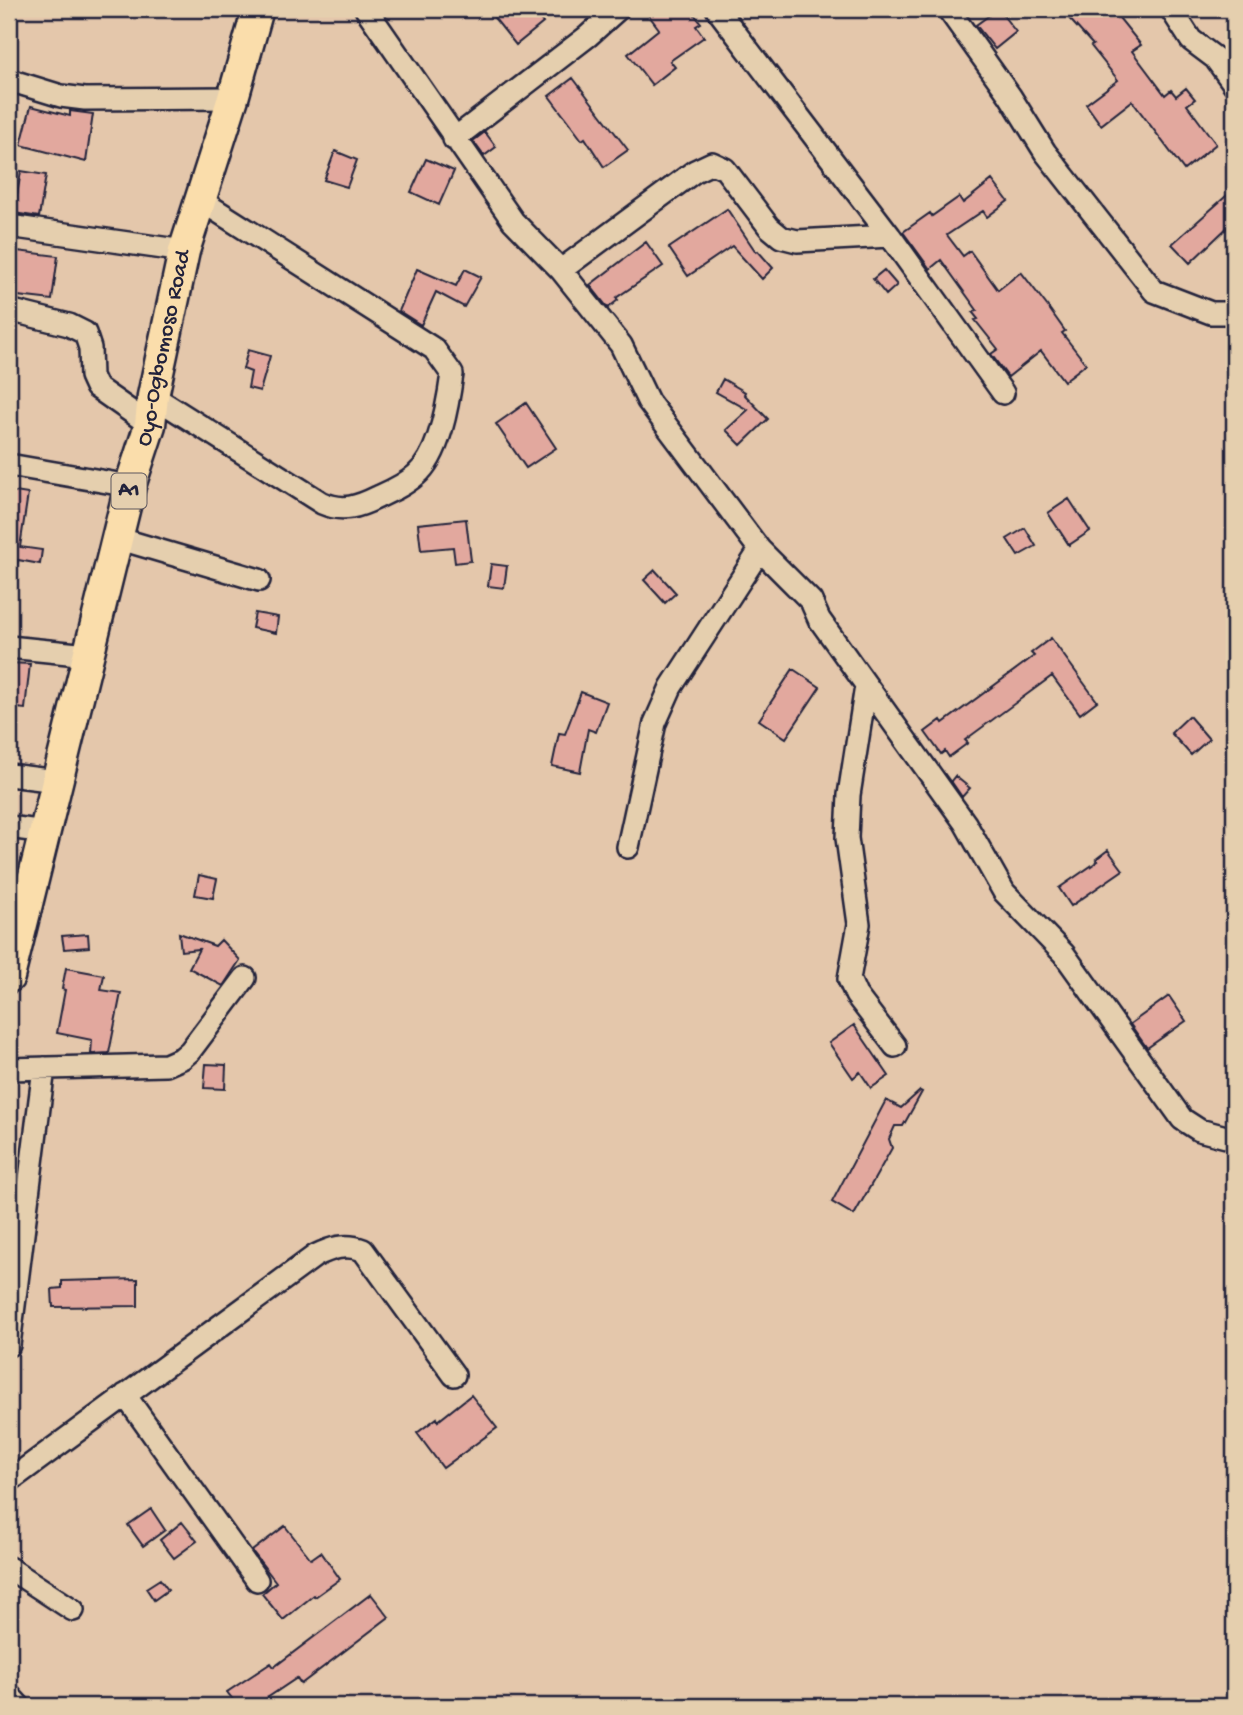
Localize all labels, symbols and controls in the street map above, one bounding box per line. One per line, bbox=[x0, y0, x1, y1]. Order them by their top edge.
street label: Oyo-Ogbomoso Road bbox=[130, 246, 198, 450]
road number: A1 bbox=[111, 474, 146, 508]

